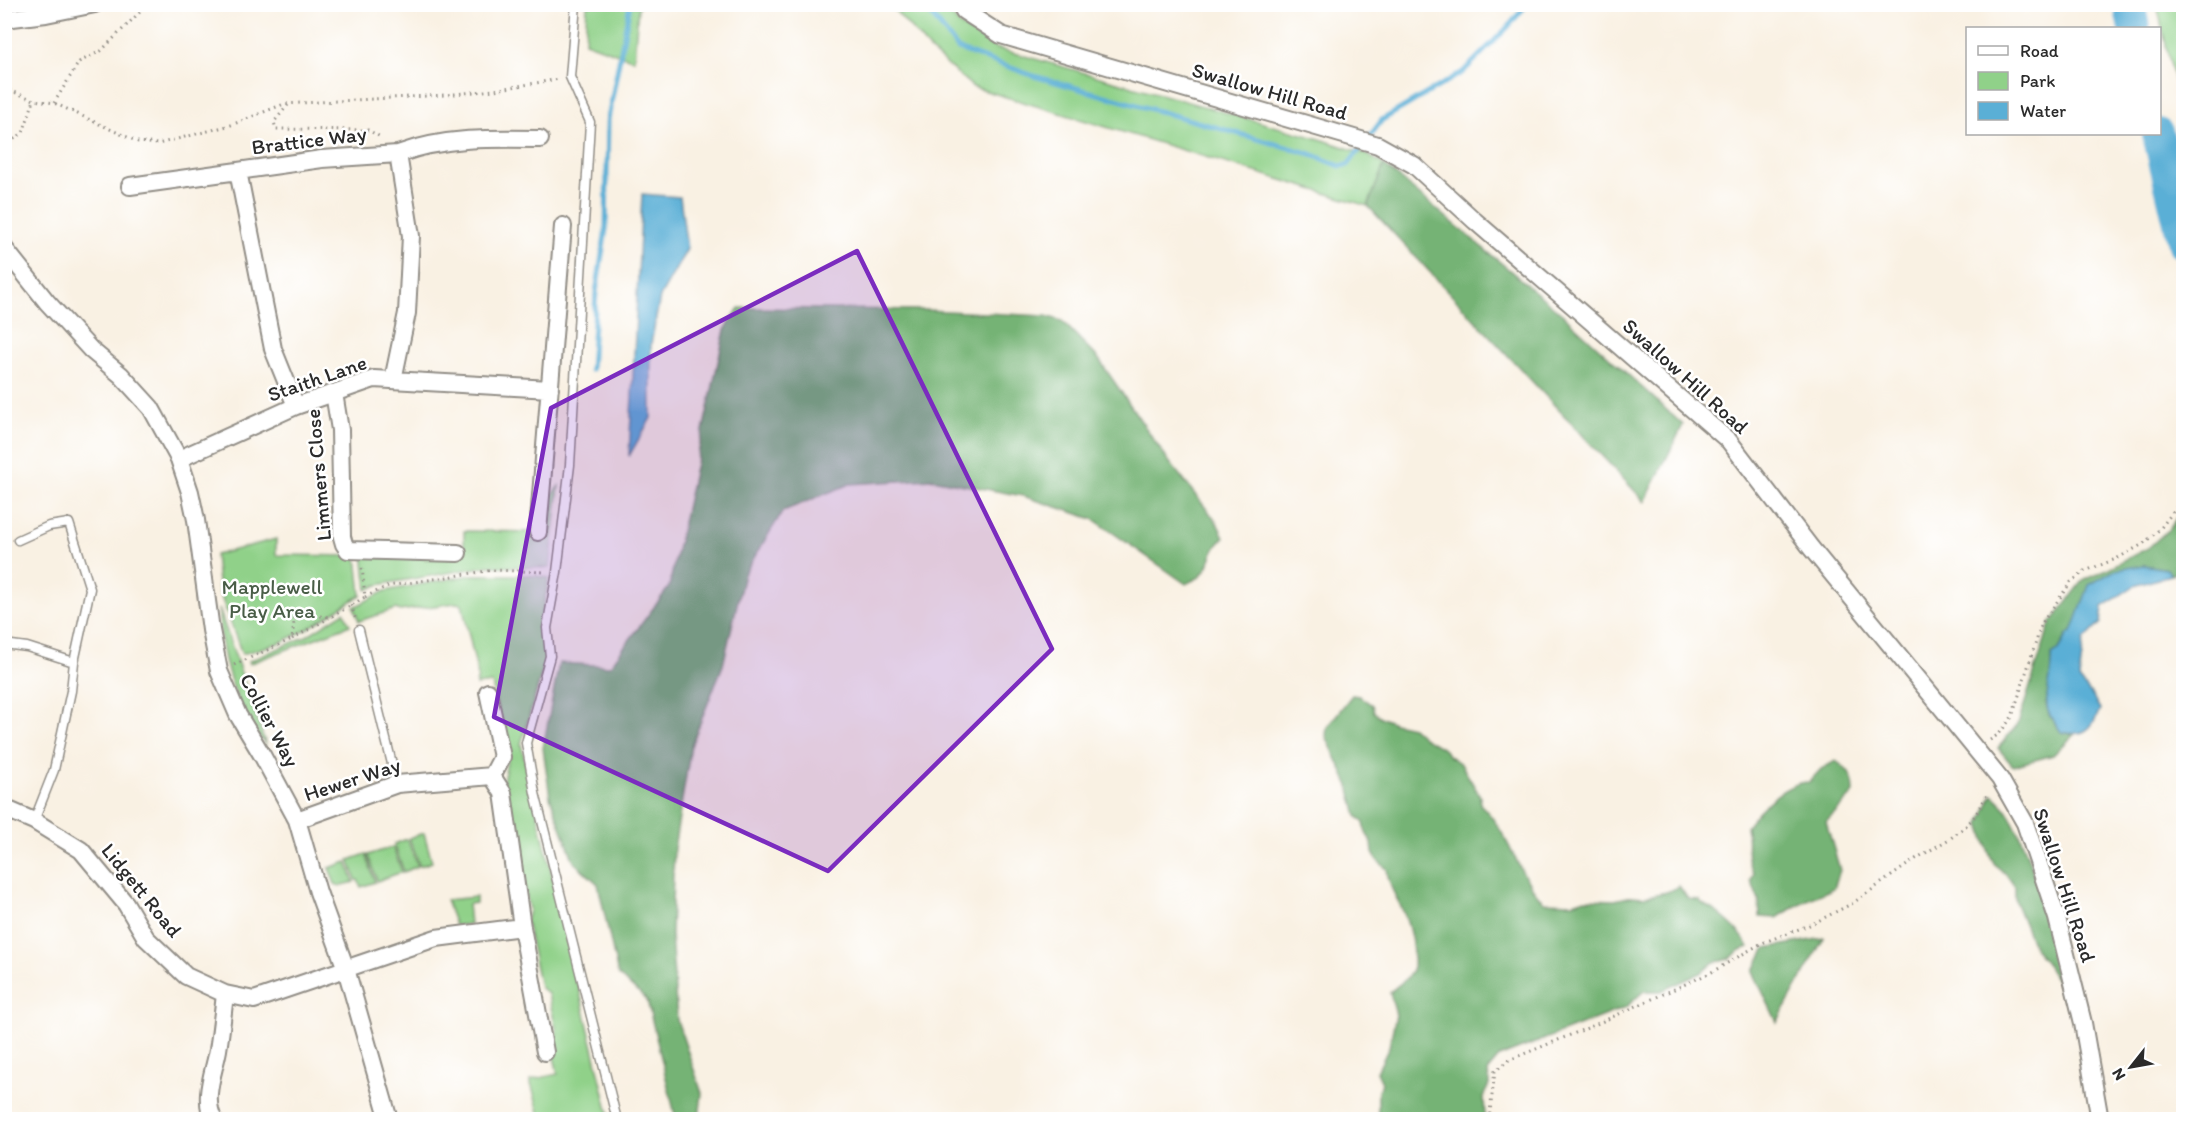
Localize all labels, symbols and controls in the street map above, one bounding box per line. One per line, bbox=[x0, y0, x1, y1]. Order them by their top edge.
legend bbox=[1966, 27, 2161, 135]
text: Road bbox=[2020, 40, 2059, 62]
street label: Swallow Hill Road bbox=[1189, 57, 1351, 125]
text: Park bbox=[2020, 70, 2055, 92]
text: Water bbox=[2020, 100, 2066, 122]
street label: Brattice Way bbox=[250, 121, 368, 159]
street label: Swallow Hill Road bbox=[1618, 313, 1754, 439]
street label: Staith Lane bbox=[264, 349, 370, 407]
street label: Limmers Close bbox=[300, 408, 336, 542]
park label: Mapplewell Play Area bbox=[221, 574, 323, 623]
street label: Collier Way bbox=[235, 669, 305, 771]
street label: Hewer Way bbox=[300, 752, 404, 806]
street label: Swallow Hill Road bbox=[2028, 805, 2102, 966]
street label: Lidgett Road bbox=[96, 838, 188, 942]
north arrow bbox=[2101, 1037, 2161, 1097]
text: N bbox=[2108, 1065, 2129, 1084]

